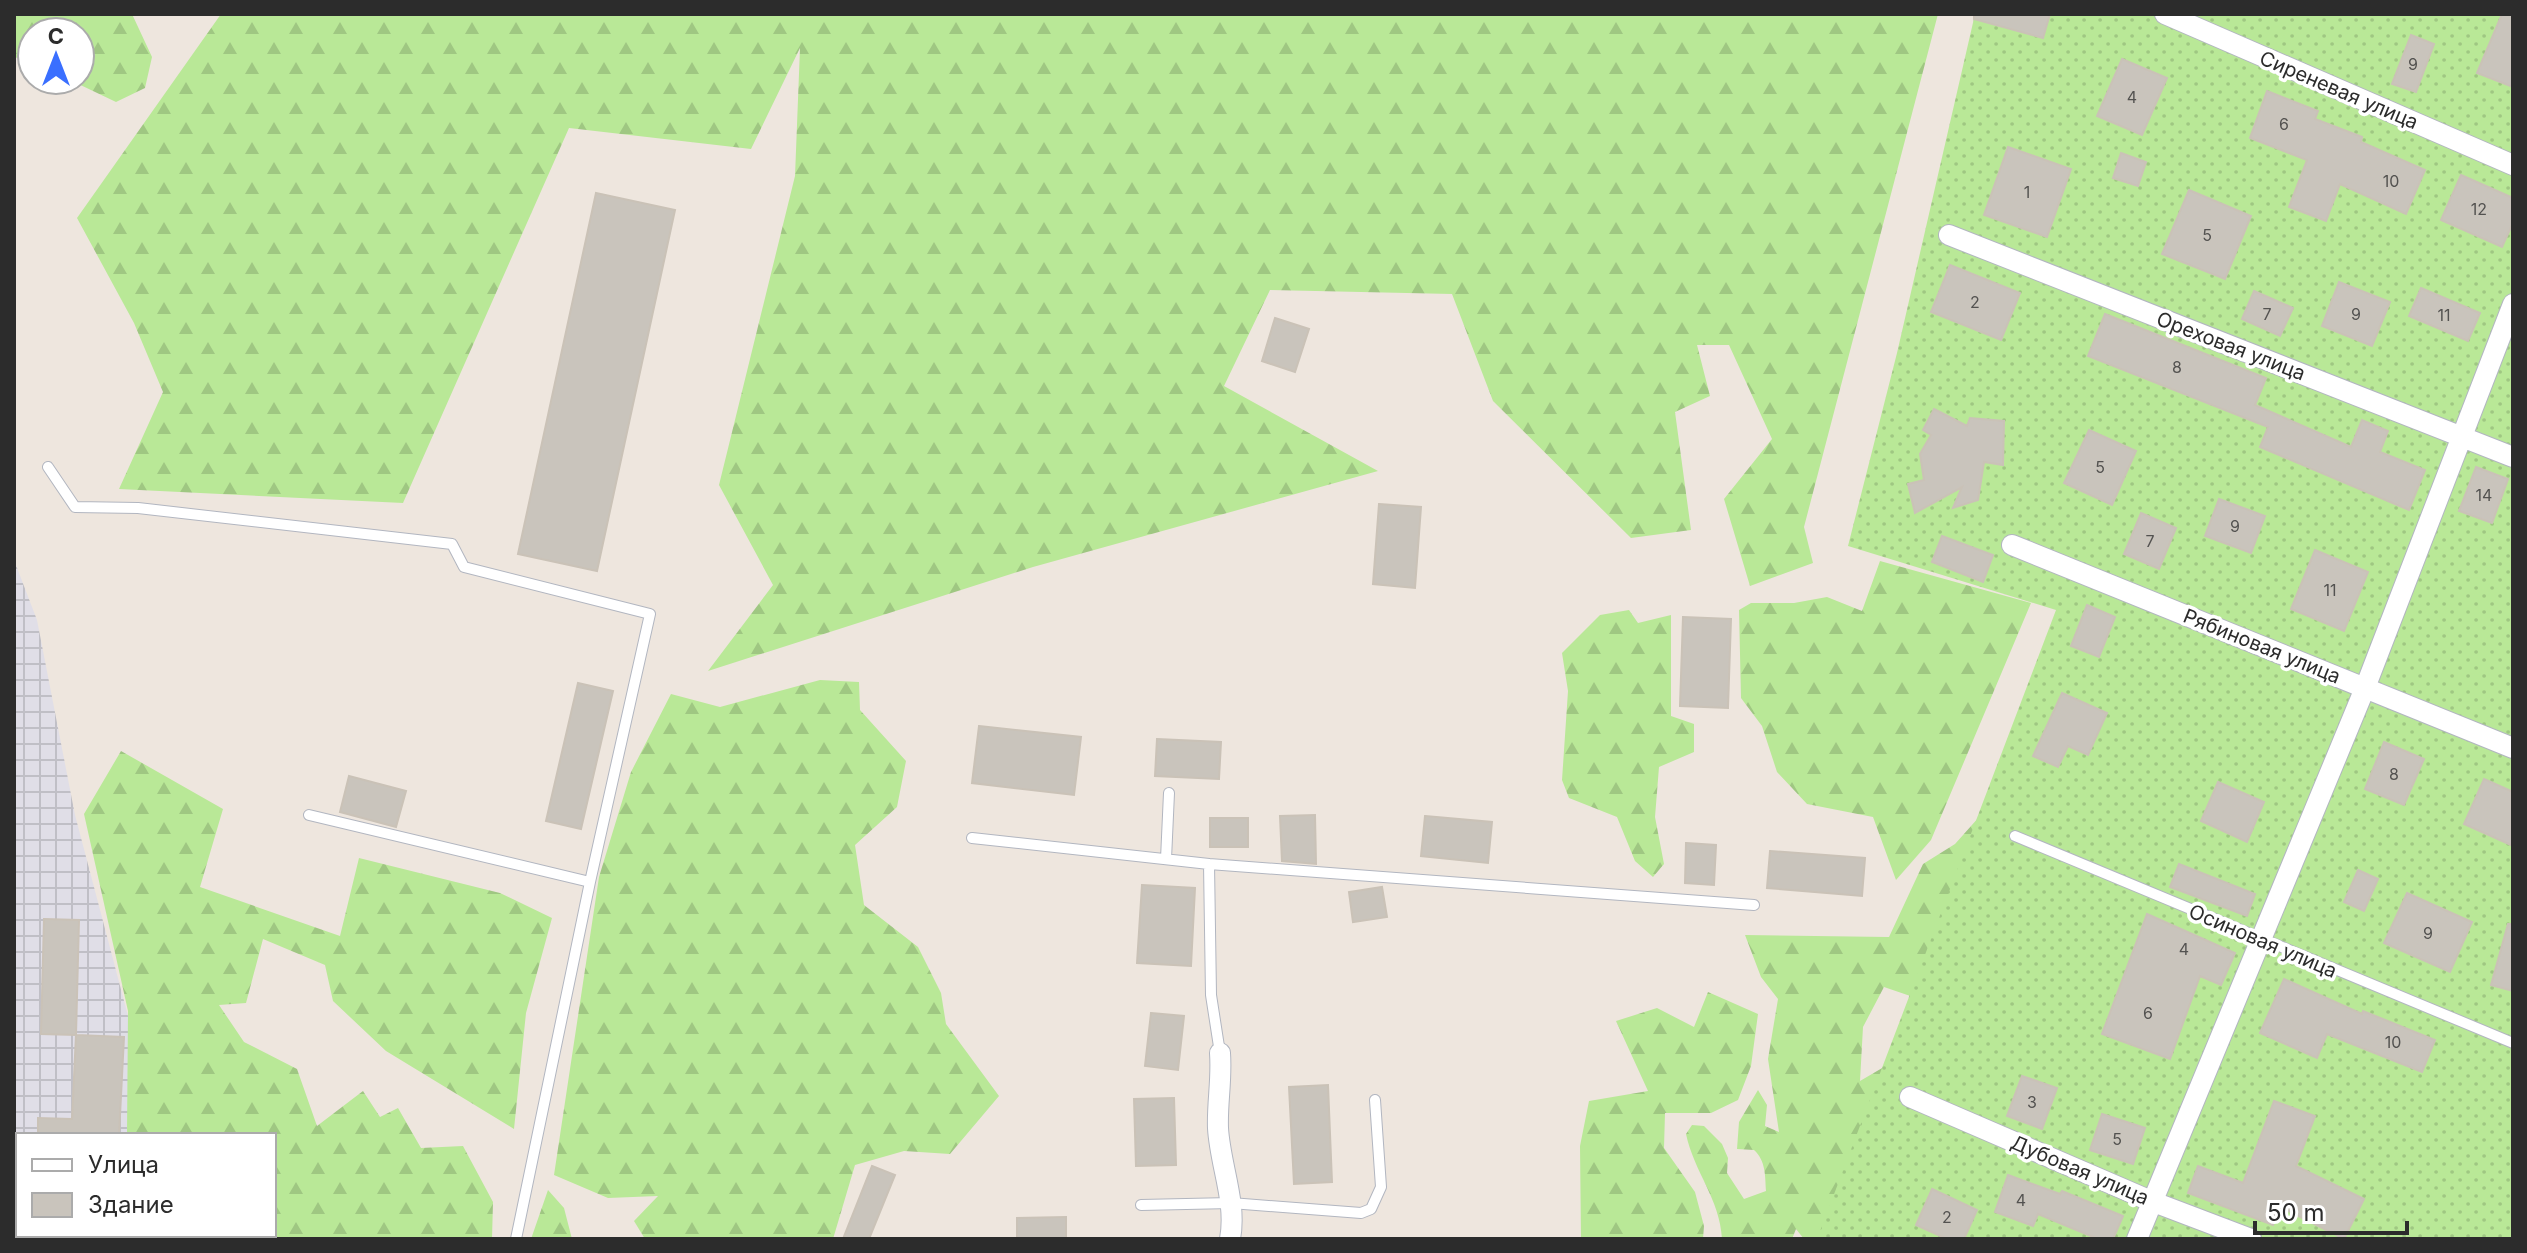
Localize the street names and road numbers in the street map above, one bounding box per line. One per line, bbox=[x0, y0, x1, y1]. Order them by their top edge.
street label: Сиреневая улица bbox=[2256, 46, 2422, 134]
street label: Ореховая улица bbox=[2153, 307, 2309, 385]
street label: Рябиновая улица bbox=[2180, 604, 2344, 688]
street label: Осиновая улица bbox=[2185, 899, 2341, 983]
street label: Дубовая улица bbox=[2007, 1130, 2153, 1210]

